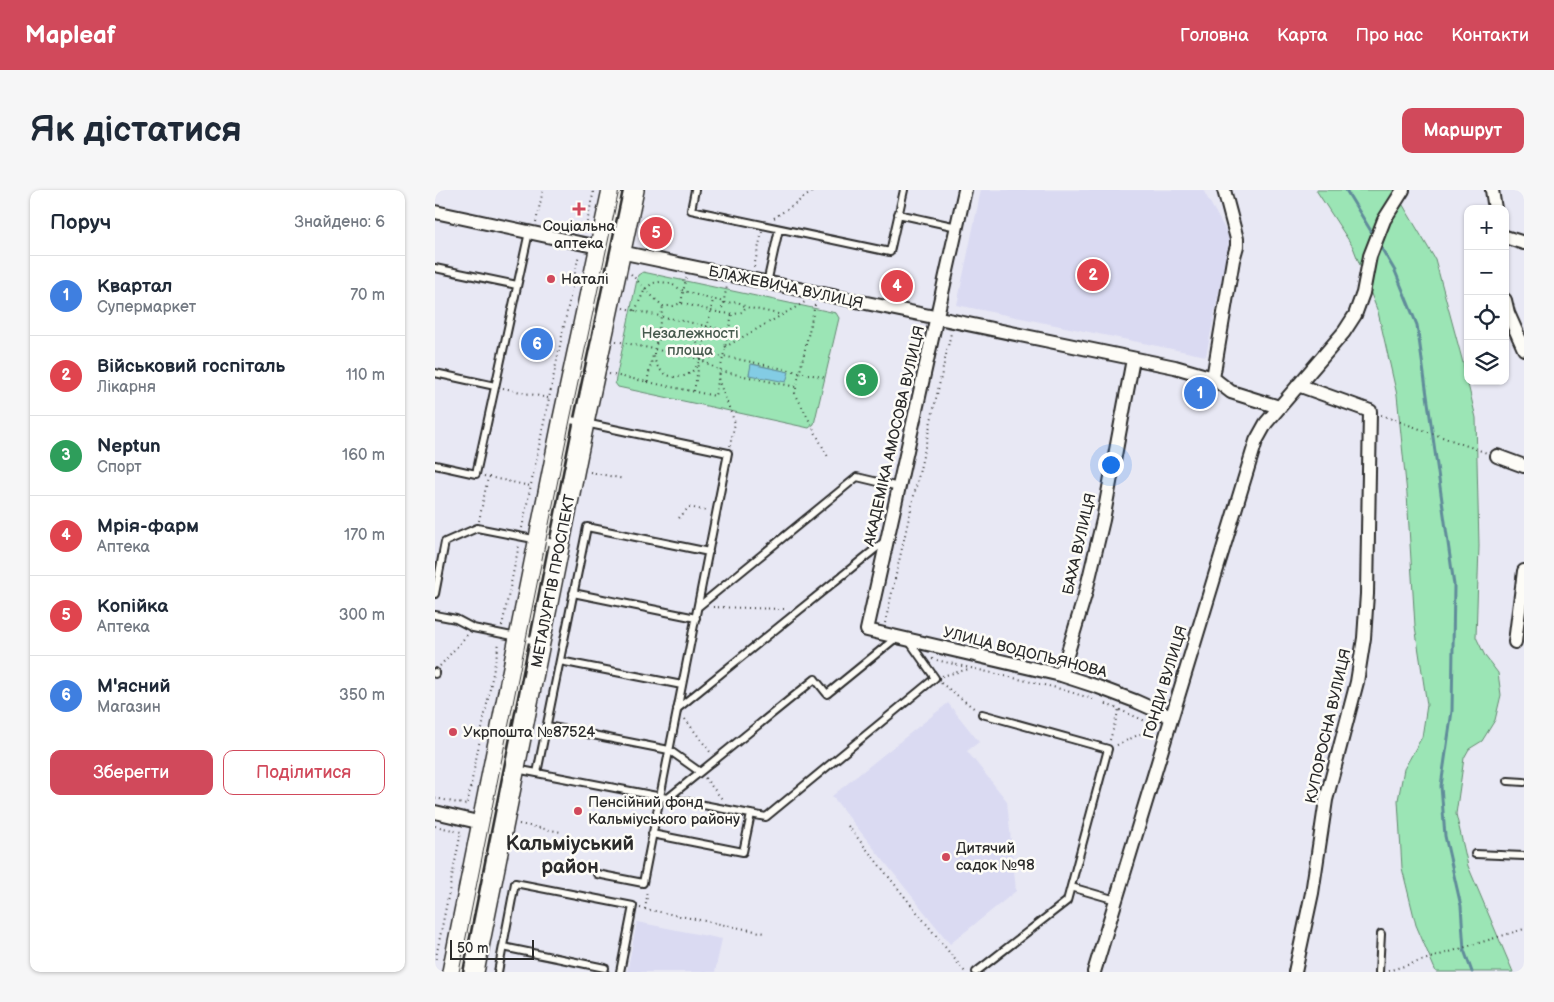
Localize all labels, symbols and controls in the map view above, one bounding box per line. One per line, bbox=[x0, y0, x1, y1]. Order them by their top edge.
text: Mapleaf bbox=[25, 21, 116, 50]
text: Головна bbox=[1180, 25, 1249, 46]
text: Карта bbox=[1277, 25, 1328, 46]
text: Про нас bbox=[1356, 25, 1423, 46]
text: Контакти bbox=[1451, 25, 1529, 46]
button: Маршрут bbox=[1402, 108, 1524, 153]
text: Як дістатися bbox=[30, 109, 242, 152]
marker: Соціальна аптека bbox=[573, 203, 585, 215]
map controls bbox=[1464, 205, 1509, 385]
button: + bbox=[1464, 205, 1509, 250]
text: Поруч bbox=[50, 210, 111, 235]
text: Знайдено: 6 bbox=[295, 213, 385, 232]
pin: 5 bbox=[640, 214, 672, 252]
place label: Соціальна аптека bbox=[543, 217, 615, 253]
button: − bbox=[1464, 250, 1509, 295]
pin: 2 bbox=[1077, 256, 1109, 294]
street label: БЛАЖЕВИЧА ВУЛИЦЯ bbox=[707, 262, 865, 313]
pin: 4 bbox=[881, 267, 913, 305]
place label: Наталі bbox=[561, 270, 609, 289]
marker: Наталі bbox=[545, 273, 557, 285]
text: Квартал bbox=[97, 275, 172, 298]
text: 1 bbox=[63, 286, 69, 305]
text: 70 m bbox=[350, 286, 385, 305]
button: locate bbox=[1464, 295, 1509, 340]
text: Супермаркет bbox=[97, 298, 196, 317]
park label: Незалежності площа bbox=[641, 324, 739, 360]
street label: АКАДЕМІКА АМОСОВА ВУЛИЦЯ bbox=[860, 324, 929, 549]
pin: 6 bbox=[521, 325, 553, 363]
button: layers bbox=[1464, 340, 1509, 385]
text: Військовий госпіталь bbox=[97, 355, 285, 378]
pin: 3 bbox=[846, 361, 878, 399]
text: 2 bbox=[61, 366, 71, 385]
text: 110 m bbox=[346, 366, 385, 385]
pin: 1 bbox=[1184, 374, 1216, 412]
text: Лікарня bbox=[97, 378, 156, 397]
text: Neptun bbox=[97, 435, 161, 458]
text: 3 bbox=[61, 446, 71, 465]
text: 160 m bbox=[342, 446, 385, 465]
your location bbox=[1098, 452, 1124, 478]
text: Спорт bbox=[97, 458, 142, 477]
street label: БАХА ВУЛИЦЯ bbox=[1059, 491, 1100, 597]
street label: МЕТАЛУРГІВ ПРОСПЕКТ bbox=[527, 493, 580, 669]
text: Мрія-фарм bbox=[97, 515, 199, 538]
text: 4 bbox=[61, 526, 71, 545]
text: 170 m bbox=[344, 526, 385, 545]
text: Аптека bbox=[97, 538, 150, 557]
text: Копійка bbox=[97, 595, 168, 618]
text: 5 bbox=[61, 606, 71, 625]
text: 300 m bbox=[339, 606, 385, 625]
text: Аптека bbox=[97, 618, 150, 637]
street label: УЛИЦА ВОДОПЬЯНОВА bbox=[941, 623, 1110, 682]
street label: ГОНДИ ВУЛИЦЯ bbox=[1139, 623, 1192, 741]
street label: КУПОРОСНА ВУЛИЦЯ bbox=[1301, 647, 1356, 805]
text: М'ясний bbox=[97, 675, 170, 698]
text: 6 bbox=[61, 686, 71, 705]
text: 350 m bbox=[339, 686, 385, 705]
text: Магазин bbox=[97, 698, 161, 717]
place label: Укрпошта №87524 bbox=[463, 723, 595, 742]
marker: Укрпошта №87524 bbox=[447, 726, 459, 738]
button: Зберегти bbox=[50, 750, 213, 795]
button: Поділитися bbox=[223, 750, 385, 795]
place label: Пенсійний фонд Кальміуського району bbox=[588, 793, 740, 829]
marker: Пенсійний фонд Кальміуського району bbox=[572, 805, 584, 817]
district label: Кальміуський район bbox=[506, 832, 634, 879]
place label: Дитячий садок №98 bbox=[956, 839, 1035, 875]
marker: Дитячий садок №98 bbox=[940, 851, 952, 863]
scale bar bbox=[450, 937, 534, 960]
text: 50 m bbox=[457, 940, 489, 957]

